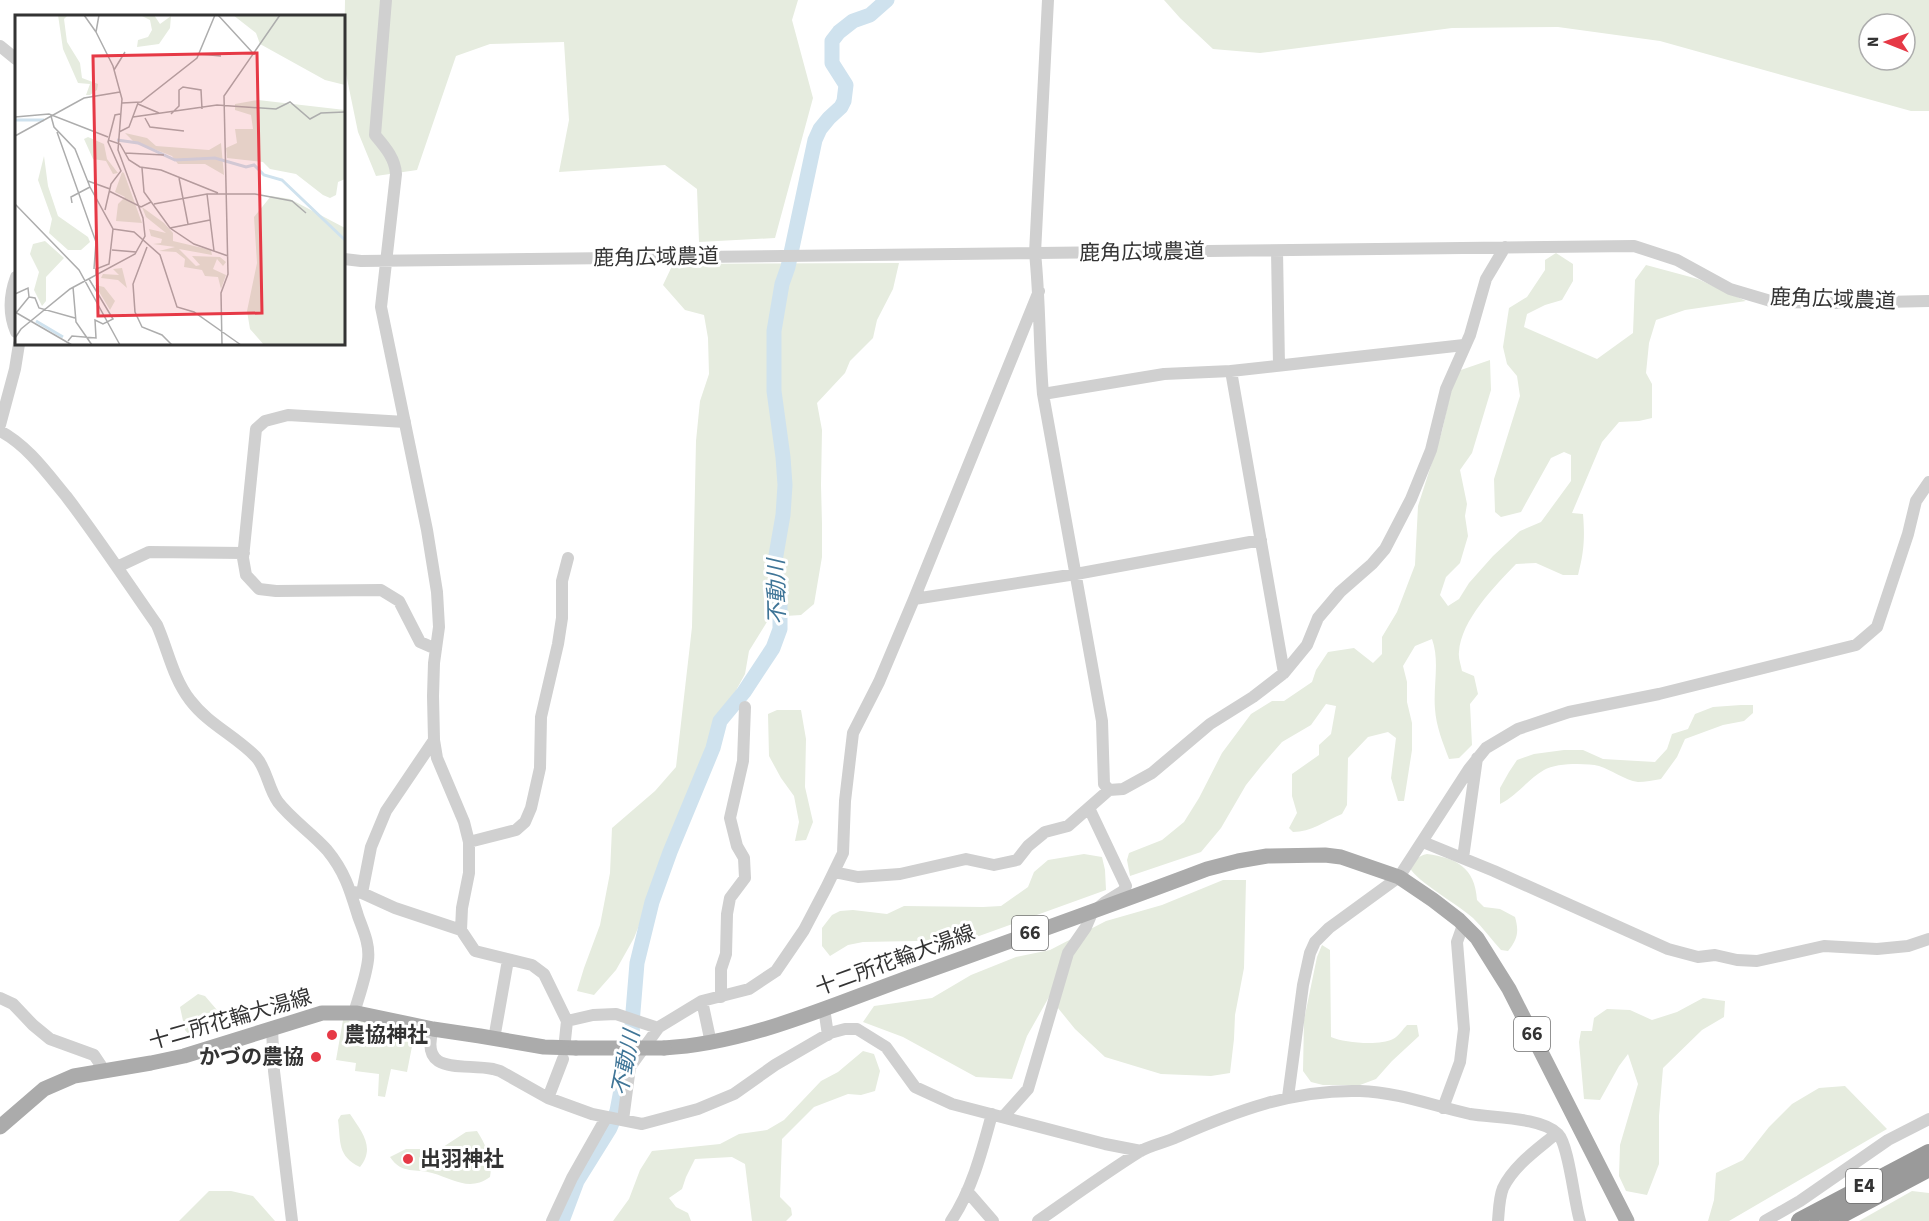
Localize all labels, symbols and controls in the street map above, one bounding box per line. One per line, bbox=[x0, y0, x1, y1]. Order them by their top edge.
north arrow bbox=[1857, 12, 1917, 72]
inset map bbox=[15, 15, 345, 345]
text: N bbox=[1862, 36, 1884, 47]
street label: 鹿角広域農道 bbox=[1079, 236, 1205, 268]
street label: 鹿角広域農道 bbox=[593, 241, 719, 273]
street label: 鹿角広域農道 bbox=[1770, 282, 1896, 316]
water label: 不動川 bbox=[760, 557, 794, 625]
road number: 66 bbox=[1012, 916, 1048, 950]
street label: 十二所花輪大湯線 bbox=[811, 917, 979, 1003]
street label: 十二所花輪大湯線 bbox=[145, 981, 315, 1057]
road number: 66 bbox=[1514, 1017, 1550, 1051]
place label: 農協神社 bbox=[344, 1020, 428, 1050]
water label: 不動川 bbox=[604, 1026, 648, 1098]
marker: 農協神社 bbox=[325, 1028, 339, 1042]
place label: かづの農協 bbox=[199, 1042, 304, 1072]
marker: かづの農協 bbox=[309, 1050, 323, 1064]
place label: 出羽神社 bbox=[420, 1144, 504, 1174]
marker: 出羽神社 bbox=[401, 1152, 415, 1166]
road number: E4 bbox=[1846, 1169, 1882, 1203]

